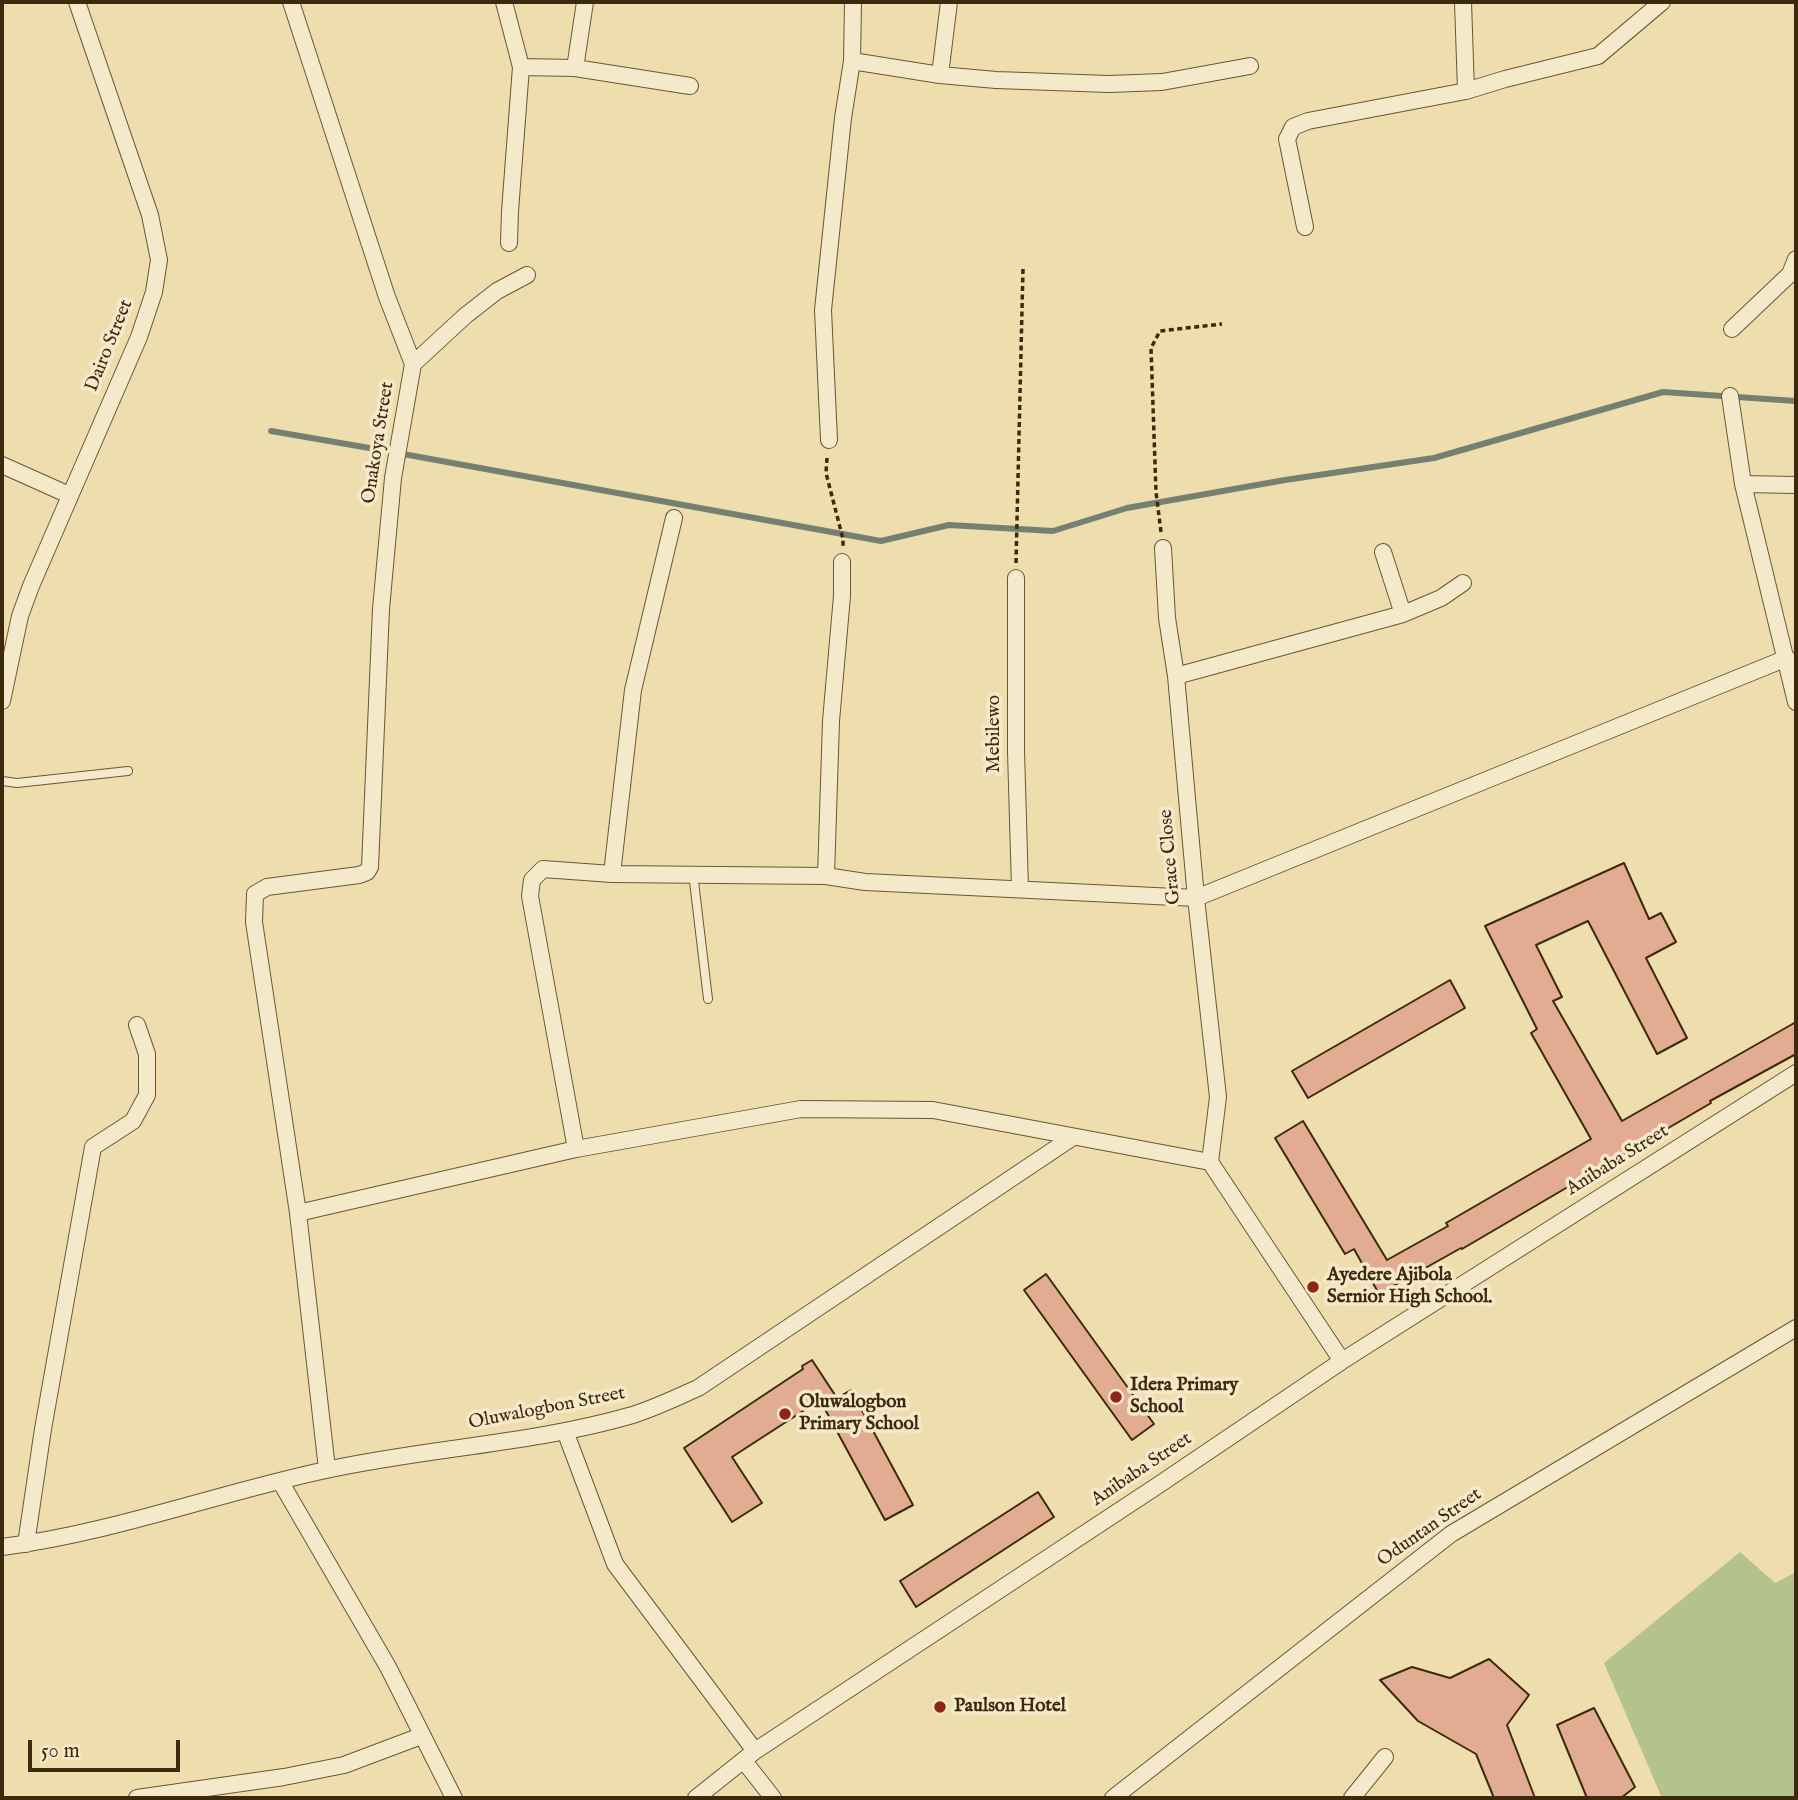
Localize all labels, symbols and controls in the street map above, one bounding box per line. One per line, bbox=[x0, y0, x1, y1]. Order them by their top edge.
street label: Dairo Street bbox=[81, 297, 139, 395]
street label: Onakoya Street bbox=[358, 381, 400, 505]
street label: Mebilewo bbox=[984, 695, 1006, 773]
street label: Grace Close bbox=[1155, 808, 1187, 906]
street label: Anibaba Street bbox=[1563, 1121, 1673, 1201]
place label: Ayedere Ajibola Sernior High School. bbox=[1327, 1265, 1492, 1309]
marker: Ayedere Ajibola Sernior High School. bbox=[1305, 1279, 1321, 1295]
place label: Idera Primary School bbox=[1130, 1375, 1238, 1419]
street label: Oluwalogbon Street bbox=[467, 1383, 627, 1435]
marker: Idera Primary School bbox=[1108, 1389, 1124, 1405]
place label: Oluwalogbon Primary School bbox=[799, 1392, 919, 1436]
marker: Oluwalogbon Primary School bbox=[777, 1406, 793, 1422]
street label: Anibaba Street bbox=[1088, 1428, 1196, 1512]
street label: Oduntan Street bbox=[1373, 1484, 1487, 1572]
place label: Paulson Hotel bbox=[954, 1696, 1066, 1718]
marker: Paulson Hotel bbox=[932, 1699, 948, 1715]
scale bar bbox=[32, 1727, 184, 1771]
text: 50 m bbox=[41, 1738, 80, 1765]

